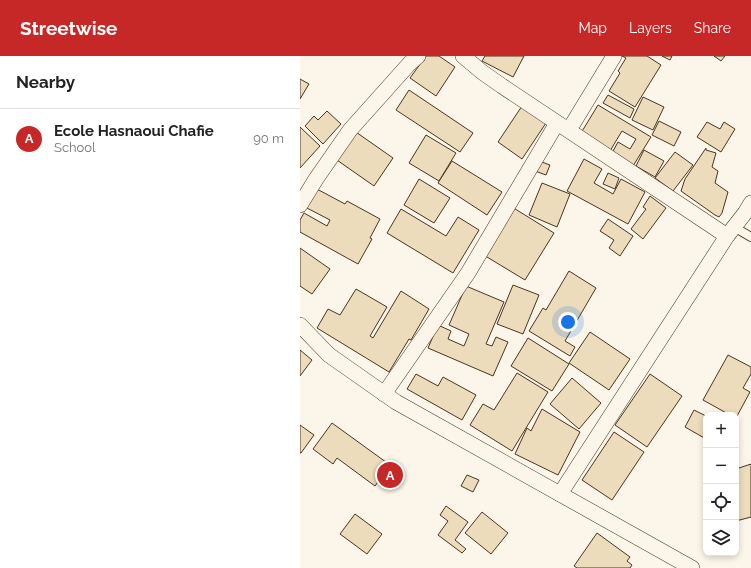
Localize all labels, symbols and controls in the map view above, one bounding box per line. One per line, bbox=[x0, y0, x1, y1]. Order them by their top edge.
text: Streetwise bbox=[20, 17, 117, 39]
text: Map bbox=[579, 20, 607, 36]
text: Layers bbox=[629, 20, 672, 36]
text: Share bbox=[694, 20, 731, 36]
text: Nearby bbox=[16, 72, 75, 92]
text: Ecole Hasnaoui Chafie bbox=[54, 122, 214, 140]
text: A bbox=[25, 131, 33, 146]
text: 90 m bbox=[253, 131, 284, 146]
text: School bbox=[54, 140, 96, 155]
your location bbox=[558, 312, 578, 332]
map controls bbox=[703, 412, 739, 556]
button: + bbox=[703, 412, 739, 448]
button: − bbox=[703, 448, 739, 484]
pin: A bbox=[377, 460, 403, 490]
button: locate bbox=[703, 484, 739, 520]
button: layers bbox=[703, 520, 739, 556]

